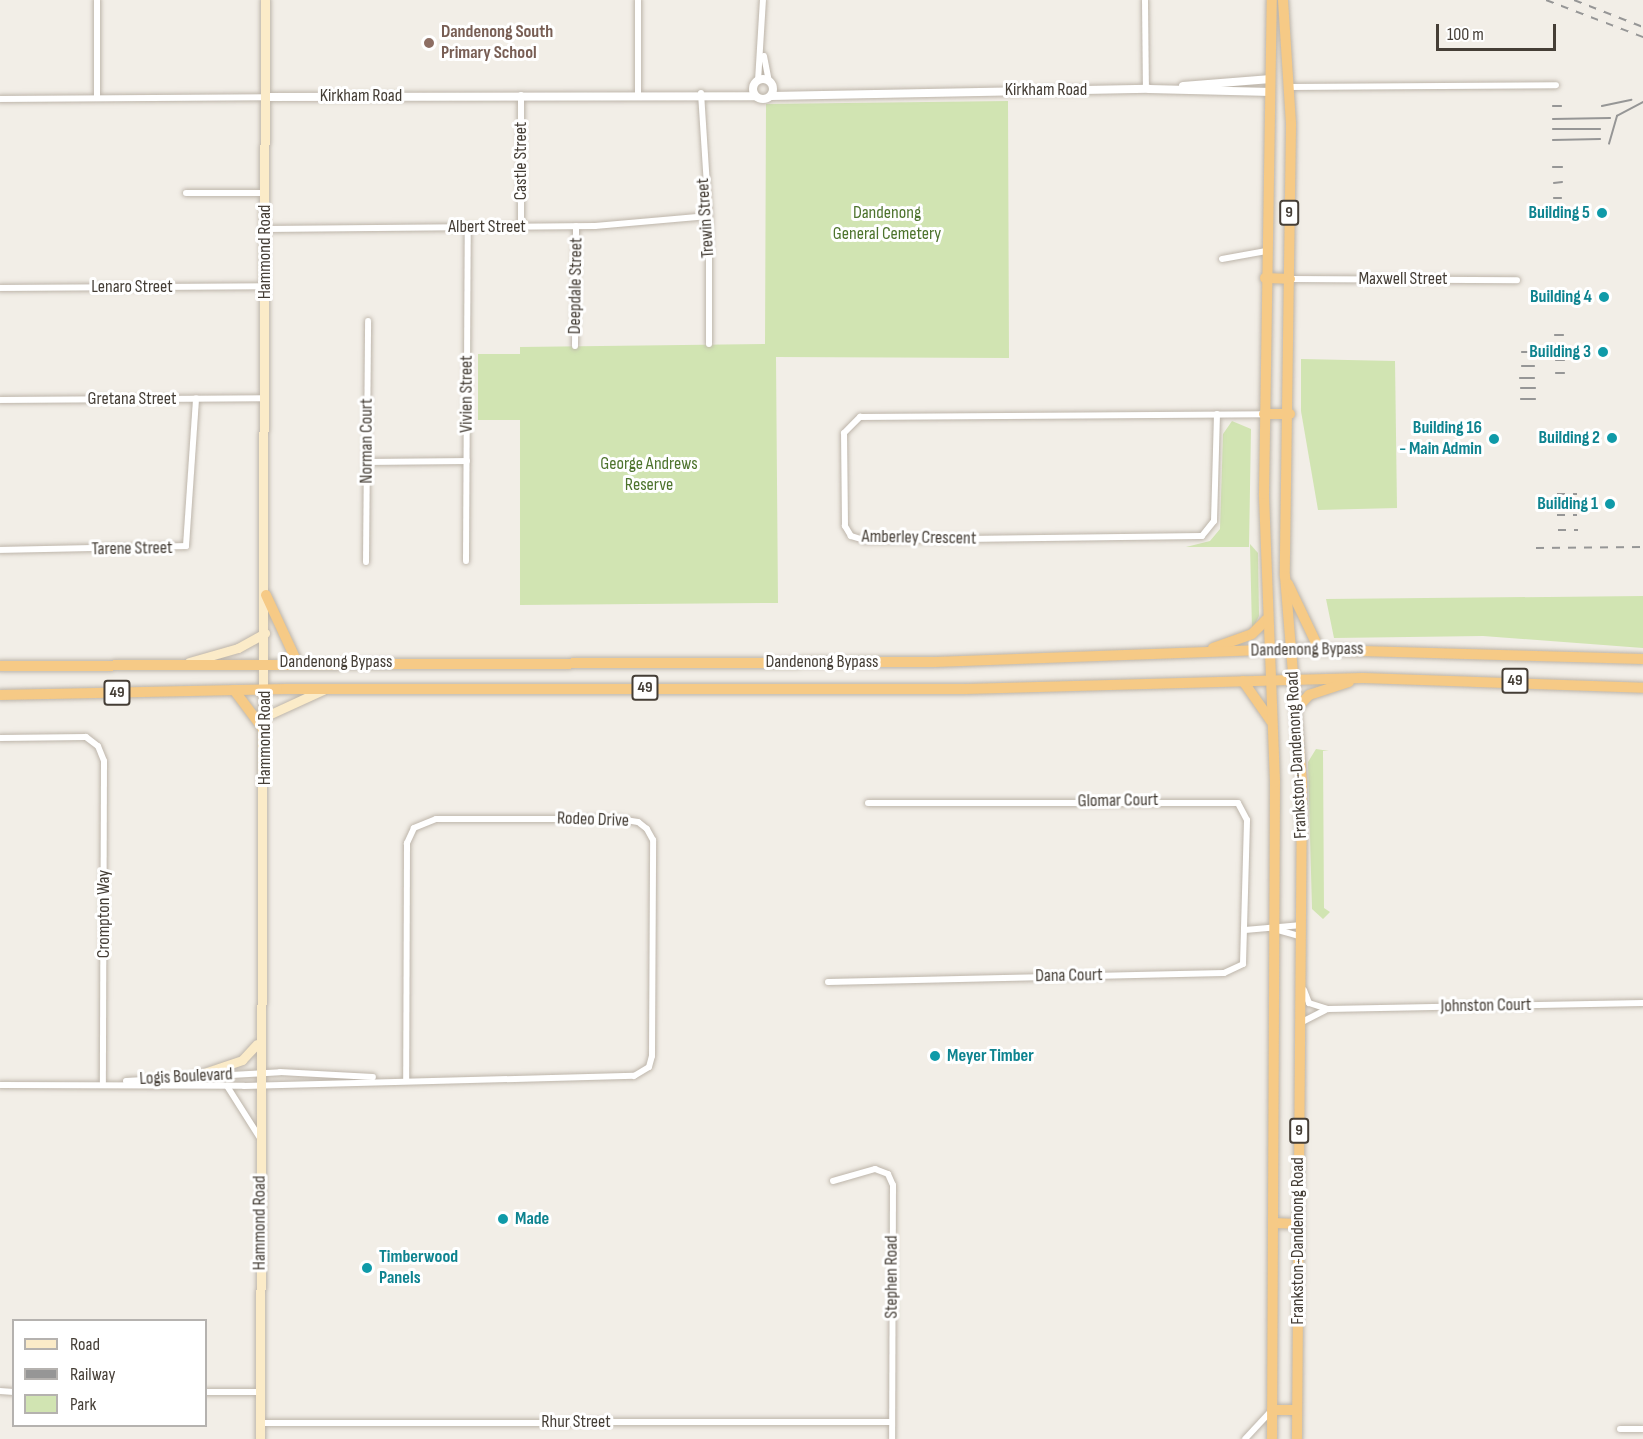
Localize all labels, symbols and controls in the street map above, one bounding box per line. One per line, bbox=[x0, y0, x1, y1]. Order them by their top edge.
scale bar bbox=[1439, 12, 1559, 50]
place label: Dandenong South Primary School bbox=[441, 22, 553, 64]
text: 100 m bbox=[1447, 24, 1484, 45]
marker: Dandenong South Primary School bbox=[422, 36, 436, 50]
street label: Kirkham Road bbox=[1005, 79, 1087, 101]
street label: Kirkham Road bbox=[320, 85, 402, 107]
street label: Castle Street bbox=[510, 122, 532, 200]
street label: Trewin Street bbox=[692, 177, 720, 259]
road number: 9 bbox=[1278, 200, 1300, 226]
place label: Building 5 bbox=[1528, 202, 1590, 224]
park label: Dandenong General Cemetery bbox=[833, 203, 941, 246]
street label: Hammond Road bbox=[254, 205, 276, 299]
marker: Building 5 bbox=[1595, 206, 1609, 220]
street label: Albert Street bbox=[448, 216, 526, 238]
street label: Deepdale Street bbox=[564, 237, 588, 335]
street label: Maxwell Street bbox=[1358, 268, 1448, 290]
street label: Lenaro Street bbox=[91, 276, 173, 298]
place label: Building 4 bbox=[1530, 286, 1592, 308]
marker: Building 4 bbox=[1597, 290, 1611, 304]
place label: Building 3 bbox=[1529, 341, 1591, 363]
marker: Building 3 bbox=[1596, 345, 1610, 359]
street label: Vivien Street bbox=[456, 355, 478, 433]
street label: Gretana Street bbox=[88, 388, 176, 410]
street label: Norman Court bbox=[356, 398, 378, 484]
place label: Building 16 - Main Admin bbox=[1399, 418, 1482, 460]
place label: Building 2 bbox=[1538, 427, 1600, 449]
marker: Building 2 bbox=[1605, 431, 1619, 445]
marker: Building 16 - Main Admin bbox=[1487, 432, 1501, 446]
park label: George Andrews Reserve bbox=[600, 454, 698, 496]
place label: Building 1 bbox=[1537, 493, 1598, 515]
marker: Building 1 bbox=[1603, 497, 1617, 511]
street label: Amberley Crescent bbox=[861, 526, 977, 550]
street label: Tarene Street bbox=[91, 537, 173, 561]
street label: Dandenong Bypass bbox=[1250, 638, 1364, 662]
street label: Dandenong Bypass bbox=[280, 651, 392, 673]
street label: Dandenong Bypass bbox=[766, 651, 878, 673]
road number: 49 bbox=[1500, 668, 1530, 694]
street label: Frankston-Dandenong Road bbox=[1282, 671, 1312, 839]
road number: 49 bbox=[630, 675, 660, 701]
road number: 49 bbox=[102, 680, 132, 706]
street label: Hammond Road bbox=[254, 691, 276, 785]
street label: Glomar Court bbox=[1077, 789, 1159, 813]
street label: Rodeo Drive bbox=[557, 808, 629, 832]
street label: Crompton Way bbox=[93, 870, 115, 958]
street label: Dana Court bbox=[1035, 965, 1103, 987]
street label: Johnston Court bbox=[1440, 994, 1532, 1018]
place label: Meyer Timber bbox=[947, 1045, 1034, 1067]
marker: Meyer Timber bbox=[928, 1049, 942, 1063]
street label: Logis Boulevard bbox=[139, 1064, 233, 1090]
road number: 9 bbox=[1288, 1118, 1310, 1144]
street label: Frankston-Dandenong Road bbox=[1287, 1157, 1309, 1325]
street label: Hammond Road bbox=[249, 1176, 271, 1270]
place label: Made bbox=[515, 1208, 549, 1230]
marker: Made bbox=[496, 1212, 510, 1226]
street label: Stephen Road bbox=[881, 1235, 903, 1319]
place label: Timberwood Panels bbox=[379, 1247, 458, 1290]
marker: Timberwood Panels bbox=[360, 1261, 374, 1275]
legend bbox=[12, 1319, 207, 1427]
text: Road bbox=[70, 1334, 100, 1355]
text: Railway bbox=[70, 1364, 115, 1385]
text: Park bbox=[70, 1394, 96, 1415]
street label: Rhur Street bbox=[541, 1411, 611, 1433]

